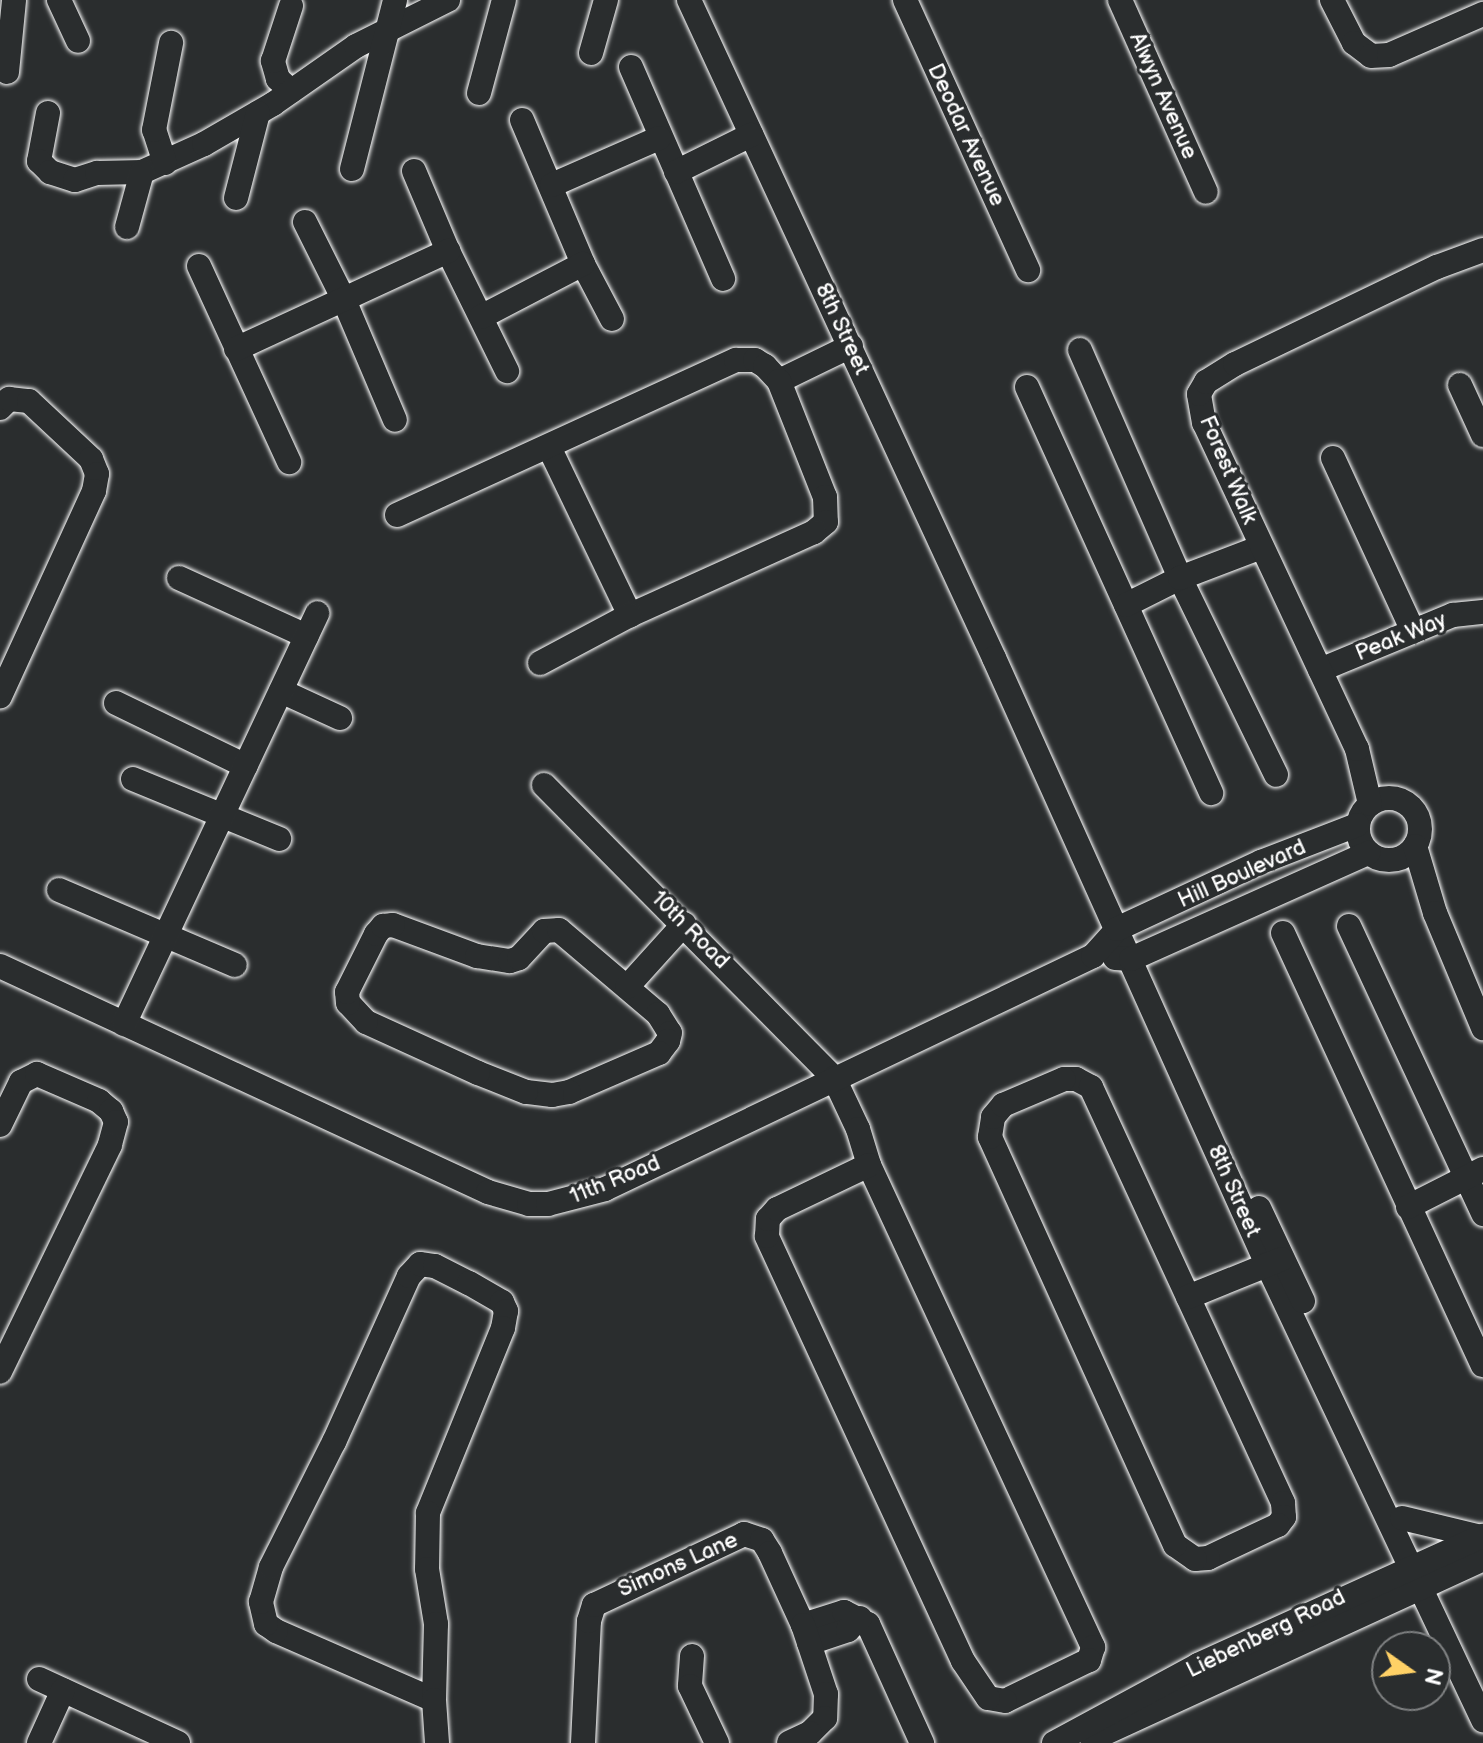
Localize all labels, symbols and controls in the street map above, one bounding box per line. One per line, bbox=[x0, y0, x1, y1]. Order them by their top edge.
street label: Alwyn Avenue bbox=[1123, 29, 1203, 163]
street label: Deodar Avenue bbox=[921, 60, 1011, 210]
street label: 8th Street bbox=[809, 279, 875, 379]
street label: Forest Walk bbox=[1193, 411, 1263, 529]
street label: Peak Way bbox=[1351, 607, 1451, 667]
street label: Hill Boulevard bbox=[1174, 834, 1310, 914]
street label: 10th Road bbox=[645, 885, 735, 975]
street label: 8th Street bbox=[1202, 1141, 1266, 1241]
street label: 11th Road bbox=[566, 1150, 664, 1210]
street label: Simons Lane bbox=[614, 1527, 742, 1603]
street label: Liebenberg Road bbox=[1182, 1584, 1350, 1684]
north arrow bbox=[1371, 1631, 1451, 1711]
text: N bbox=[1418, 1665, 1448, 1688]

